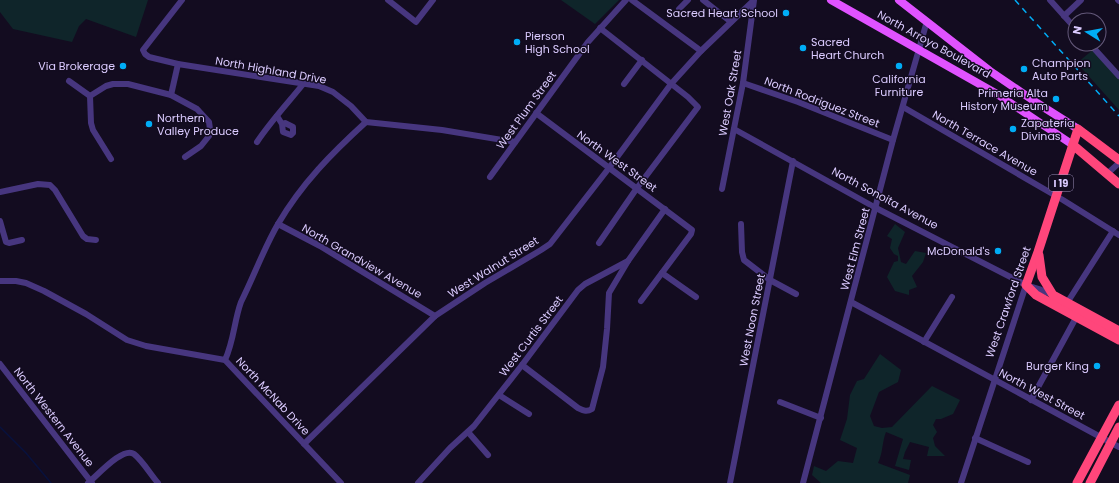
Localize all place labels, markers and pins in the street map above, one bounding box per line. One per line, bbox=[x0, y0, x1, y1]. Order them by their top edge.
place label: Sacred Heart School bbox=[666, 5, 778, 21]
marker: Sacred Heart School bbox=[781, 8, 791, 18]
place label: Pierson High School bbox=[525, 28, 590, 57]
place label: Sacred Heart Church bbox=[811, 34, 884, 63]
marker: Pierson High School bbox=[512, 37, 522, 47]
marker: Sacred Heart Church bbox=[798, 43, 808, 53]
place label: Champion Auto Parts bbox=[1032, 55, 1091, 84]
place label: Via Brokerage bbox=[38, 58, 115, 74]
marker: Via Brokerage bbox=[118, 61, 128, 71]
marker: California Furniture bbox=[894, 61, 904, 71]
marker: Champion Auto Parts bbox=[1019, 64, 1029, 74]
place label: California Furniture bbox=[872, 71, 926, 100]
place label: Primeria Alta History Museum bbox=[960, 85, 1048, 114]
marker: Primeria Alta History Museum bbox=[1051, 94, 1061, 104]
place label: Northern Valley Produce bbox=[157, 110, 239, 139]
place label: Zapateria Divinas bbox=[1021, 115, 1074, 144]
marker: Northern Valley Produce bbox=[144, 119, 154, 129]
marker: Zapateria Divinas bbox=[1008, 124, 1018, 134]
place label: McDonald's bbox=[927, 243, 990, 259]
marker: McDonald's bbox=[993, 246, 1003, 256]
place label: Burger King bbox=[1026, 358, 1089, 374]
marker: Burger King bbox=[1092, 361, 1102, 371]

